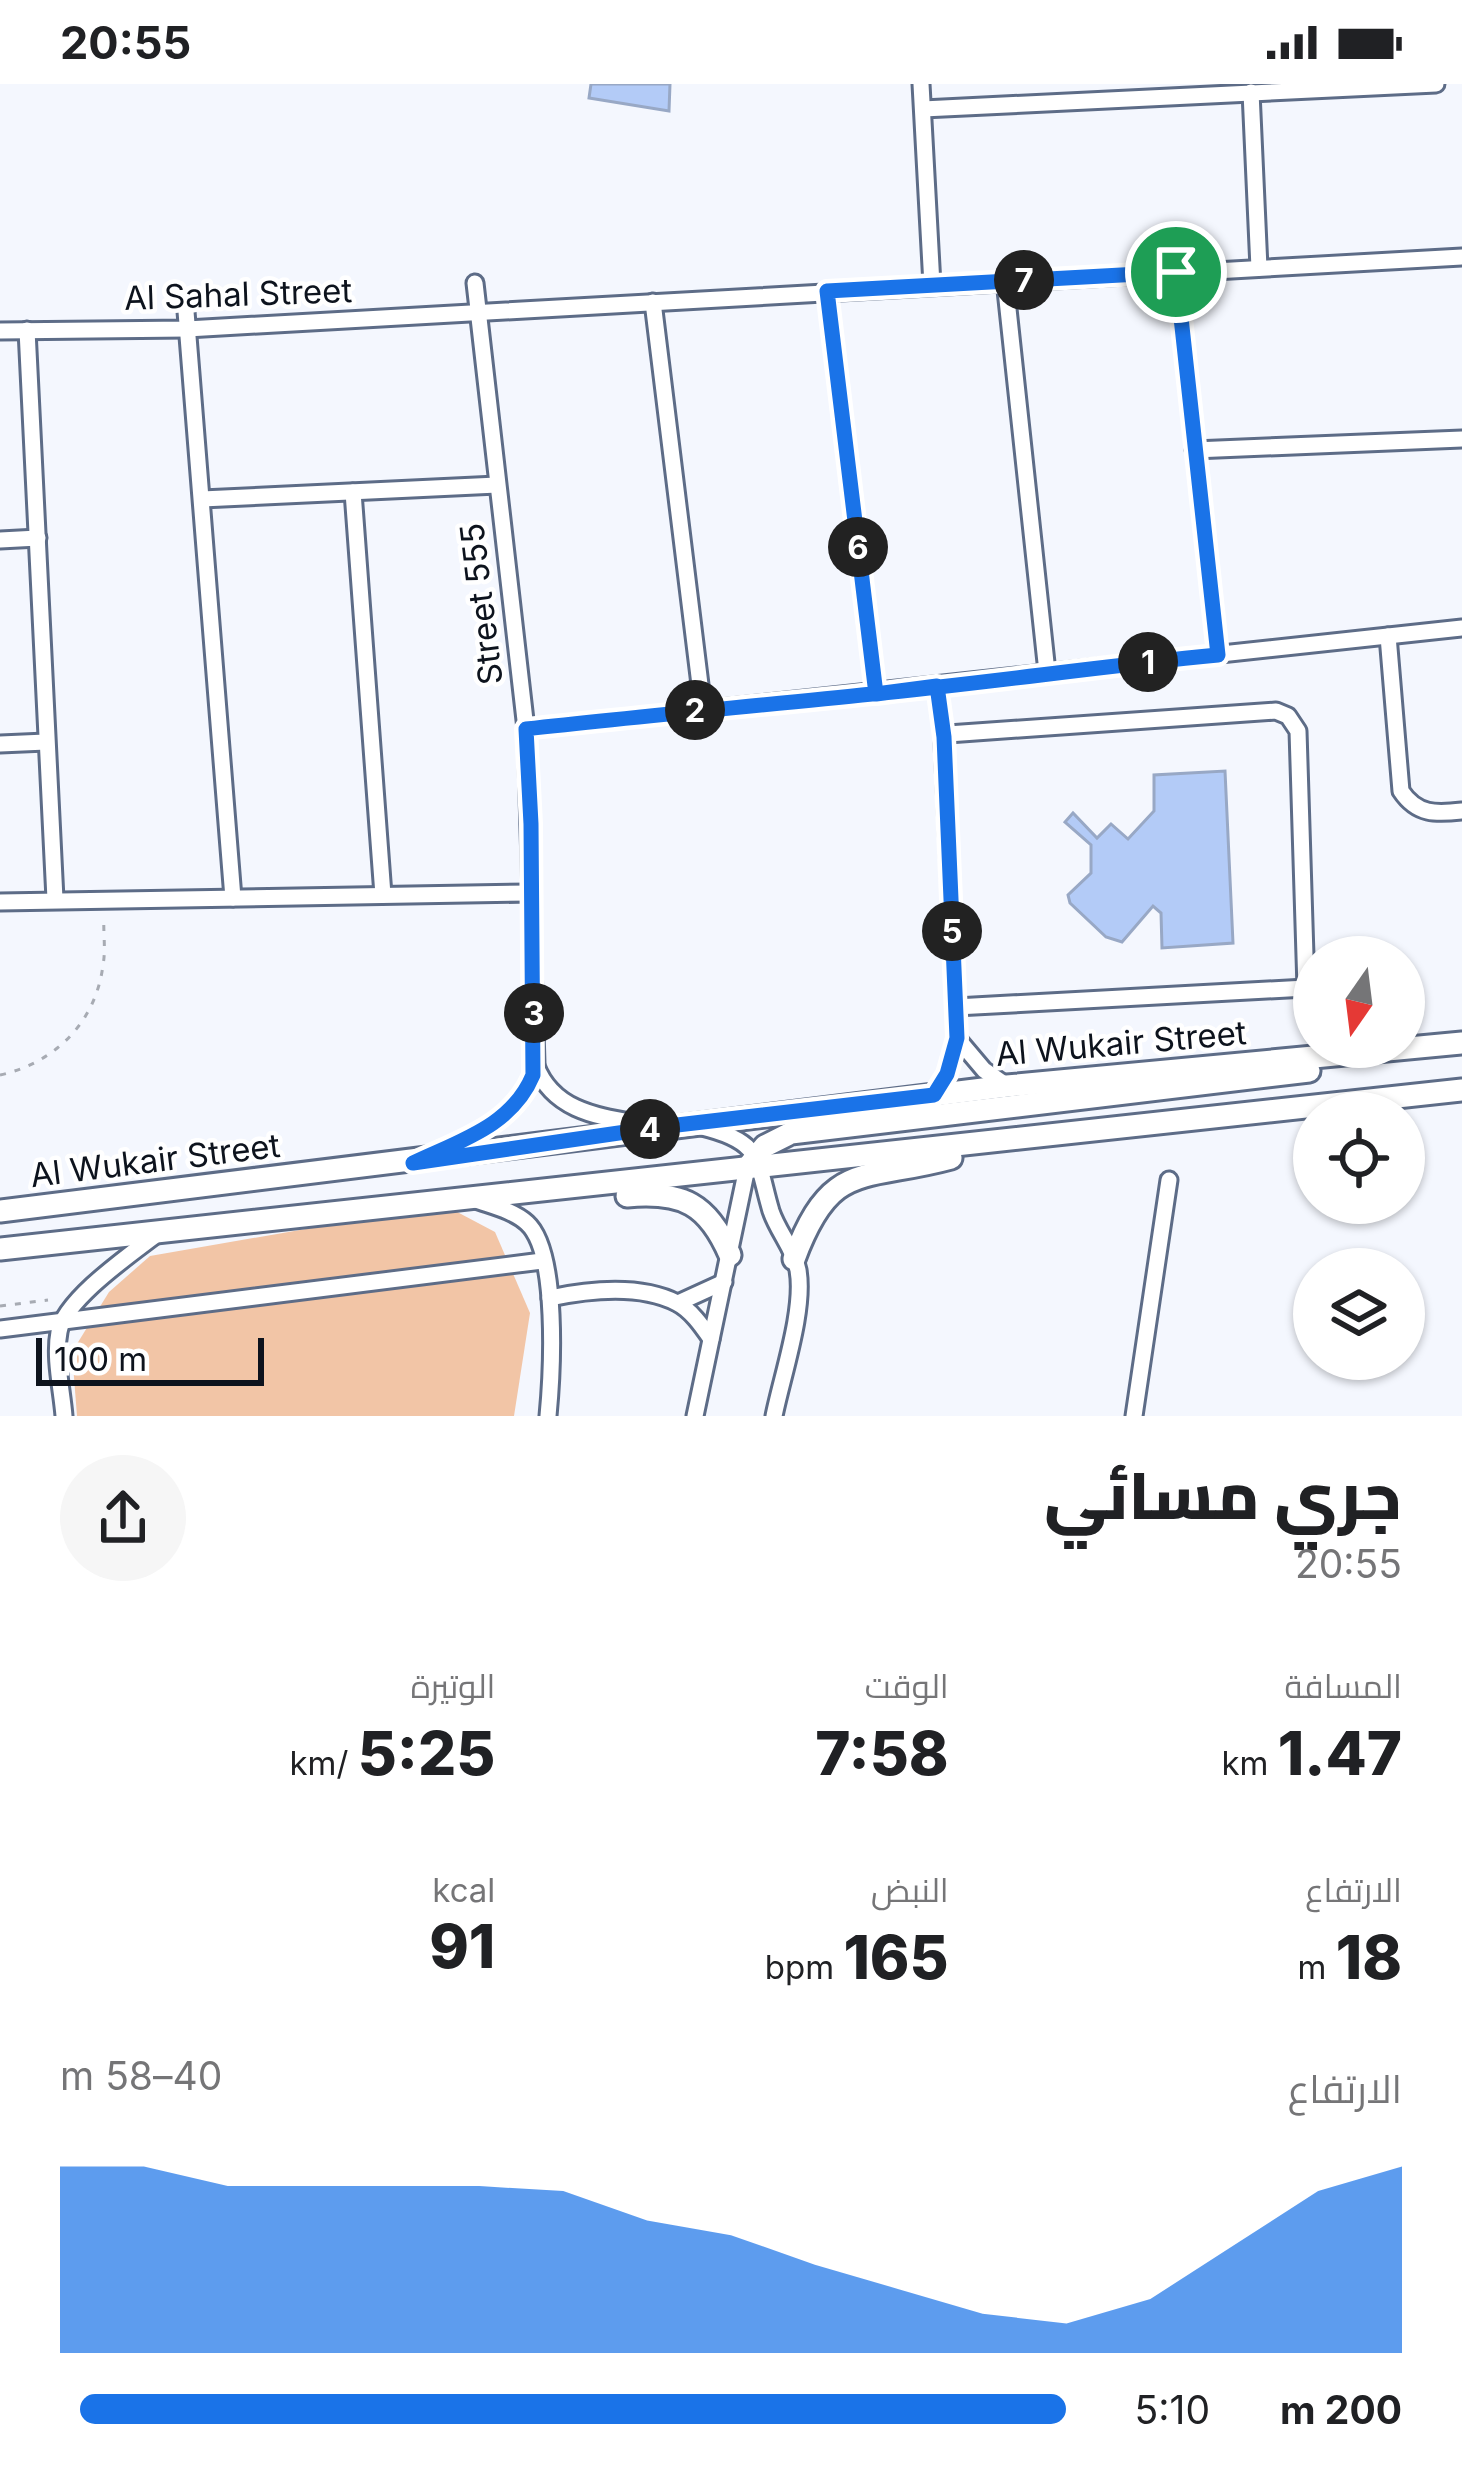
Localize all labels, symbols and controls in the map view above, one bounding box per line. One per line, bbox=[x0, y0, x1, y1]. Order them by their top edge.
text: 20:55 bbox=[60, 15, 191, 70]
pin bbox=[1125, 221, 1227, 323]
icon: arrive bbox=[1143, 239, 1209, 305]
pin: 7 bbox=[994, 250, 1054, 310]
text: 7 bbox=[1014, 260, 1034, 300]
street label: Al Sahal Street bbox=[123, 270, 353, 318]
pin: 6 bbox=[828, 517, 888, 577]
street label: Street 555 bbox=[451, 521, 511, 687]
text: 6 bbox=[847, 527, 869, 567]
pin: 1 bbox=[1118, 632, 1178, 692]
text: 1 bbox=[1141, 642, 1155, 682]
pin: 2 bbox=[665, 680, 725, 740]
text: 2 bbox=[685, 690, 705, 730]
pin: 5 bbox=[922, 901, 982, 961]
text: 5 bbox=[941, 911, 963, 951]
north arrow bbox=[1293, 936, 1425, 1068]
map controls bbox=[1293, 936, 1425, 1380]
pin: 3 bbox=[504, 983, 564, 1043]
text: 3 bbox=[523, 993, 545, 1033]
street label: Al Wukair Street bbox=[994, 1012, 1248, 1074]
button: locate bbox=[1293, 1092, 1425, 1224]
pin: 4 bbox=[620, 1099, 680, 1159]
text: 4 bbox=[639, 1109, 661, 1149]
street label: Al Wukair Street bbox=[28, 1125, 282, 1195]
button: layers bbox=[1293, 1248, 1425, 1380]
scale bar bbox=[36, 1332, 264, 1385]
text: 100 m bbox=[54, 1339, 147, 1379]
button: share bbox=[60, 1455, 186, 1581]
text: جري مسائي bbox=[1044, 1455, 1402, 1535]
text: 20:55 bbox=[1295, 1540, 1402, 1587]
text: الوتيرة bbox=[411, 1666, 495, 1706]
text: الوقت bbox=[865, 1666, 949, 1706]
text: المسافة bbox=[1285, 1666, 1402, 1706]
text: 5:25 bbox=[358, 1717, 495, 1789]
text: 7:58 bbox=[815, 1717, 949, 1789]
text: 1.47 bbox=[1278, 1717, 1402, 1789]
text: /km bbox=[289, 1743, 358, 1783]
text: km bbox=[1221, 1743, 1278, 1783]
text: kcal bbox=[432, 1870, 495, 1910]
text: النبض bbox=[871, 1870, 949, 1910]
text: الارتفاع bbox=[1305, 1870, 1402, 1910]
text: 91 bbox=[429, 1910, 495, 1982]
text: 165 bbox=[843, 1921, 949, 1993]
text: 18 bbox=[1336, 1921, 1402, 1993]
text: bpm bbox=[765, 1947, 843, 1987]
text: m bbox=[1297, 1947, 1336, 1987]
text: 40–58 m bbox=[60, 2052, 222, 2099]
text: الارتفاع bbox=[1288, 2065, 1402, 2112]
text: 5:10 bbox=[1135, 2386, 1210, 2433]
text: 200 m bbox=[1280, 2386, 1402, 2433]

